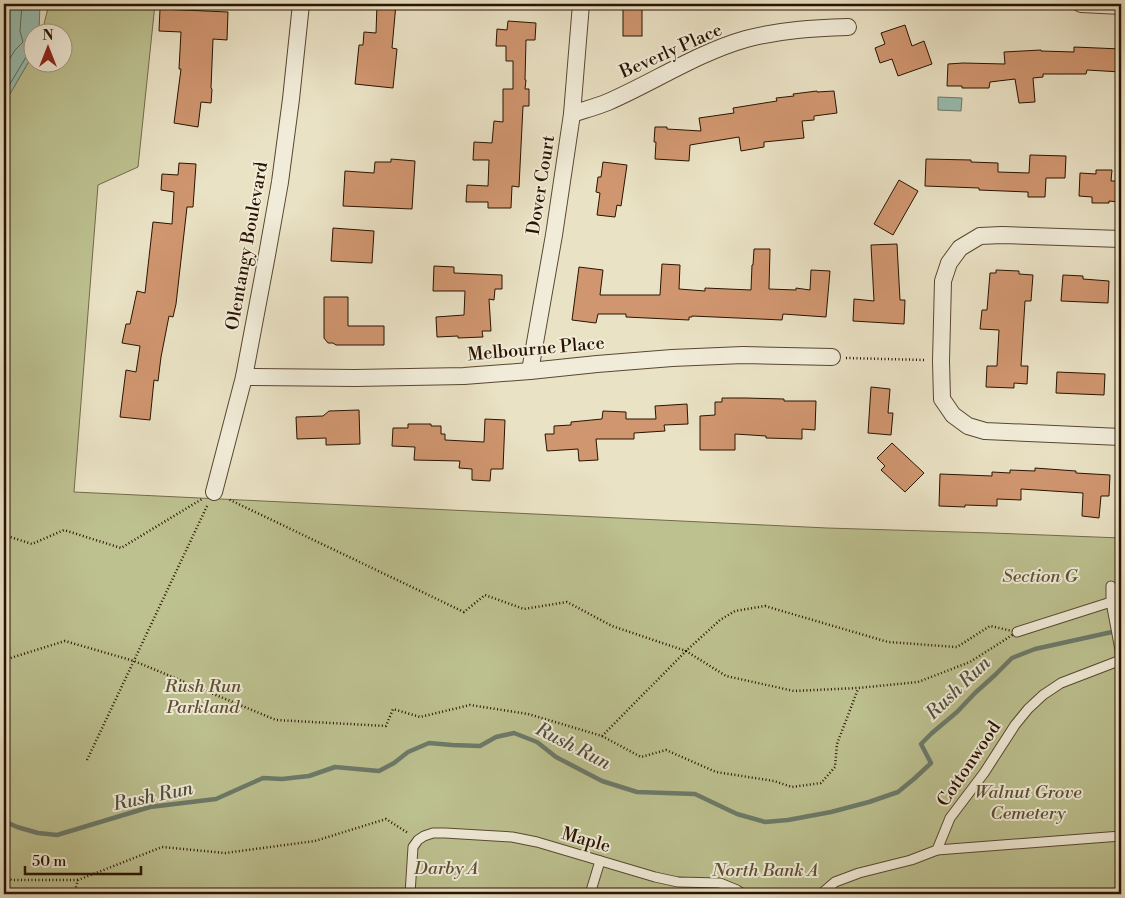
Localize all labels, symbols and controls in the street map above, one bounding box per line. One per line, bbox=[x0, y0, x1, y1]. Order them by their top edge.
street label: Beverly Place bbox=[615, 18, 726, 84]
north arrow bbox=[22, 22, 72, 72]
text: N bbox=[42, 27, 54, 45]
street label: Dover Court bbox=[522, 133, 560, 236]
street label: Olentangy Boulevard bbox=[221, 159, 273, 332]
street label: Melbourne Place bbox=[467, 332, 605, 366]
park label: Section G bbox=[1002, 565, 1078, 588]
water label: Rush Run bbox=[920, 651, 996, 725]
park label: Rush Run Parkland bbox=[164, 675, 242, 719]
water label: Rush Run bbox=[531, 716, 615, 775]
street label: Cottonwood bbox=[932, 716, 1006, 811]
water label: Rush Run bbox=[110, 776, 195, 816]
park label: Walnut Grove Cemetery bbox=[974, 781, 1082, 825]
street label: Maple bbox=[559, 822, 613, 858]
scale bar bbox=[25, 843, 141, 875]
text: 50 m bbox=[32, 852, 66, 871]
park label: Darby A bbox=[413, 857, 478, 880]
park label: North Bank A bbox=[711, 859, 818, 882]

